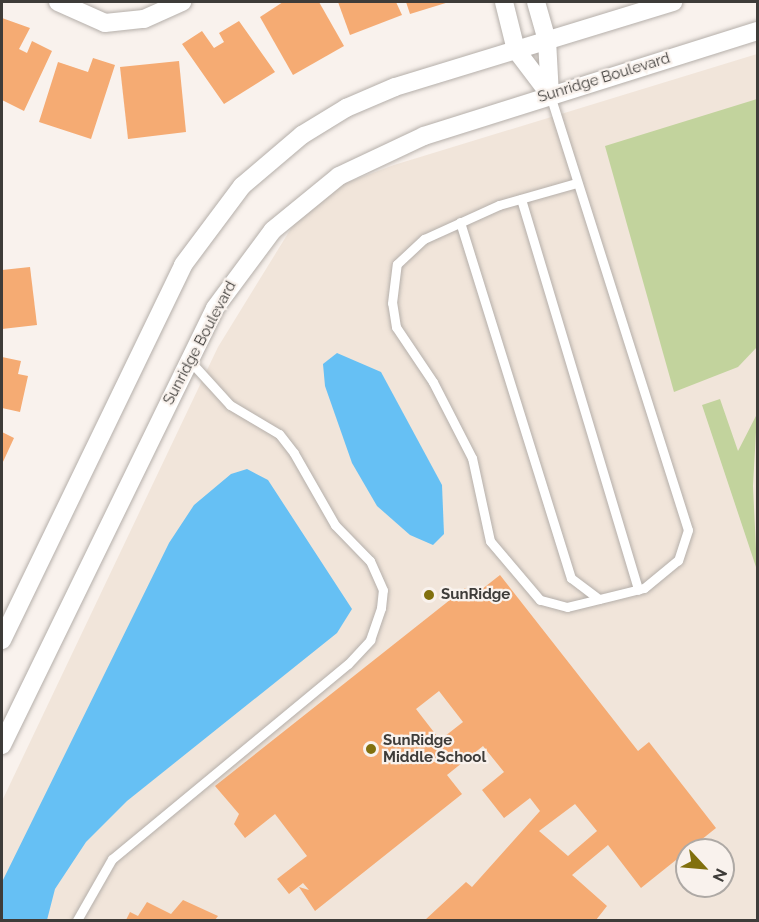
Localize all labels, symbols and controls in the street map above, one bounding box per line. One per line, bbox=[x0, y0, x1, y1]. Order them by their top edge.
street label: Sunridge Boulevard bbox=[536, 49, 672, 107]
street label: Sunridge Boulevard bbox=[160, 278, 240, 408]
place label: SunRidge bbox=[441, 586, 510, 604]
marker: SunRidge bbox=[422, 588, 436, 602]
place label: SunRidge Middle School bbox=[383, 731, 486, 766]
marker: SunRidge Middle School bbox=[364, 742, 378, 756]
north arrow bbox=[675, 838, 735, 898]
text: N bbox=[709, 866, 731, 885]

